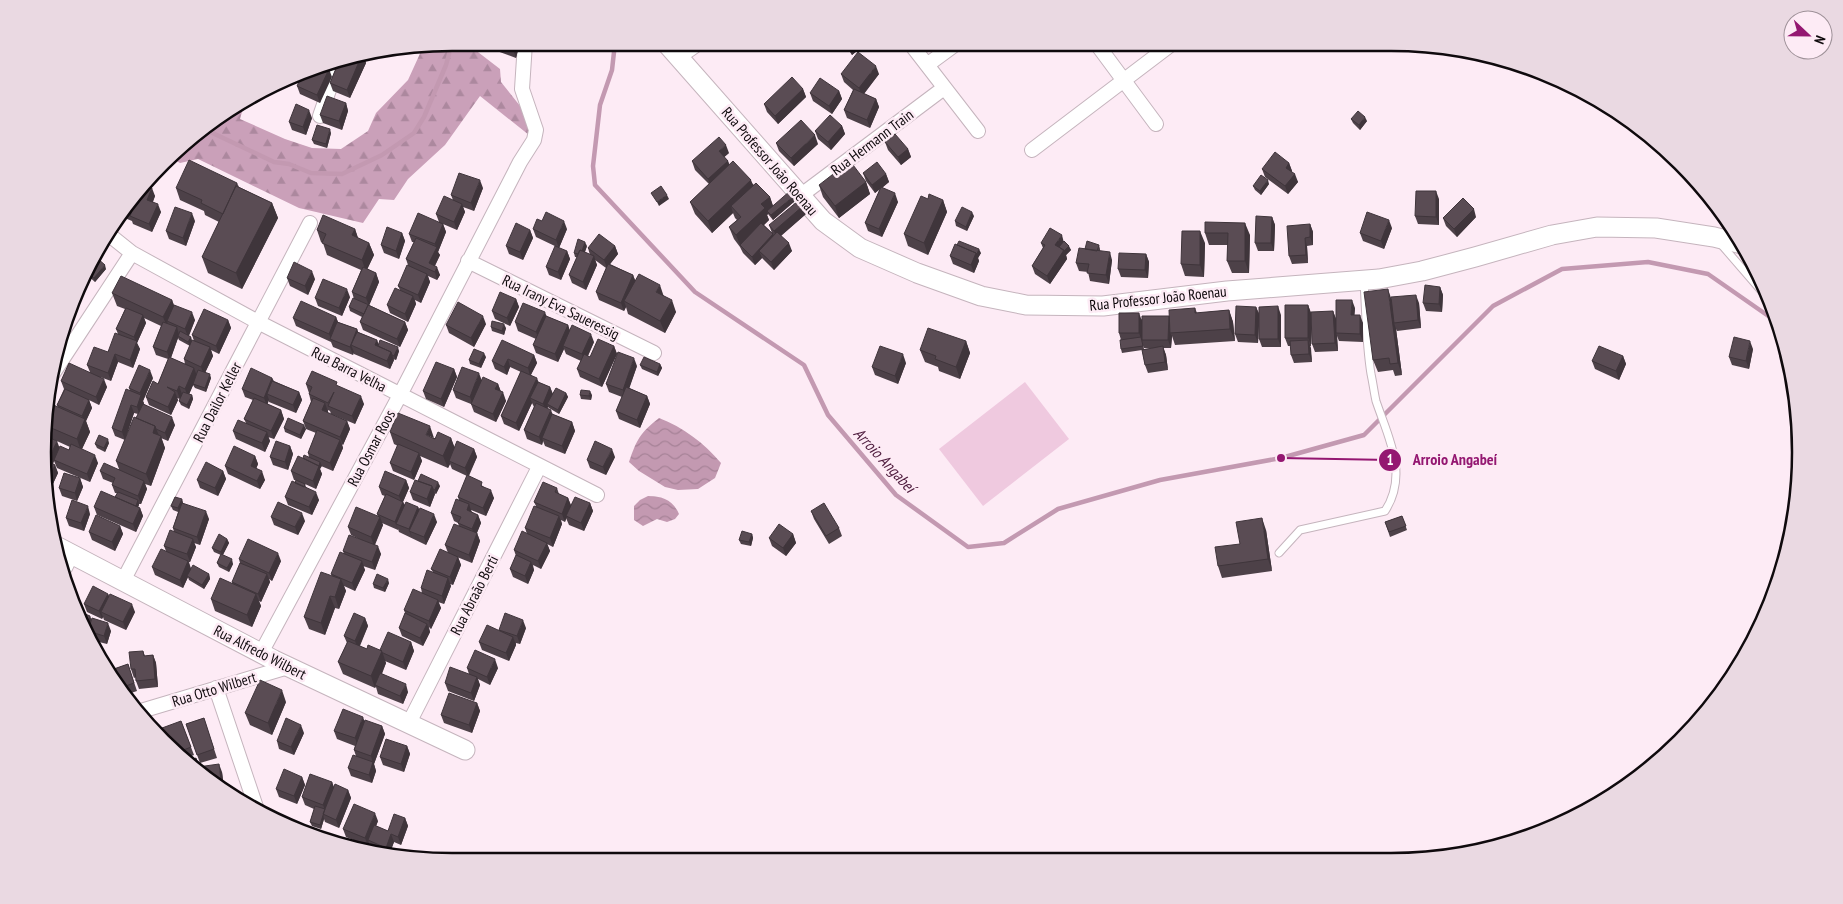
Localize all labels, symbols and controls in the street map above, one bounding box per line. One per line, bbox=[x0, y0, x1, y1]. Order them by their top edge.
north arrow bbox=[1783, 10, 1833, 60]
text: N bbox=[1810, 33, 1830, 47]
street label: Rua Professor João Roenau bbox=[718, 103, 822, 219]
street label: Rua Hermann Train bbox=[827, 105, 917, 179]
street label: Rua Irany Eva Saueressig bbox=[499, 270, 623, 344]
street label: Rua Professor João Roenau bbox=[1089, 281, 1227, 315]
street label: Rua Barra Velha bbox=[308, 342, 390, 396]
street label: Rua Dailor Keller bbox=[189, 358, 246, 445]
street label: Rua Osmar Roos bbox=[343, 406, 399, 490]
water label: Arroio Angabeí bbox=[850, 423, 923, 499]
callout: Arroio Angabeí bbox=[1377, 444, 1507, 475]
text: Arroio Angabeí bbox=[1412, 449, 1498, 469]
text: 1 bbox=[1386, 450, 1394, 469]
street label: Rua Abraão Berti bbox=[446, 552, 502, 638]
street label: Rua Alfredo Wilbert bbox=[211, 621, 309, 683]
street label: Rua Otto Wilbert bbox=[170, 667, 258, 711]

